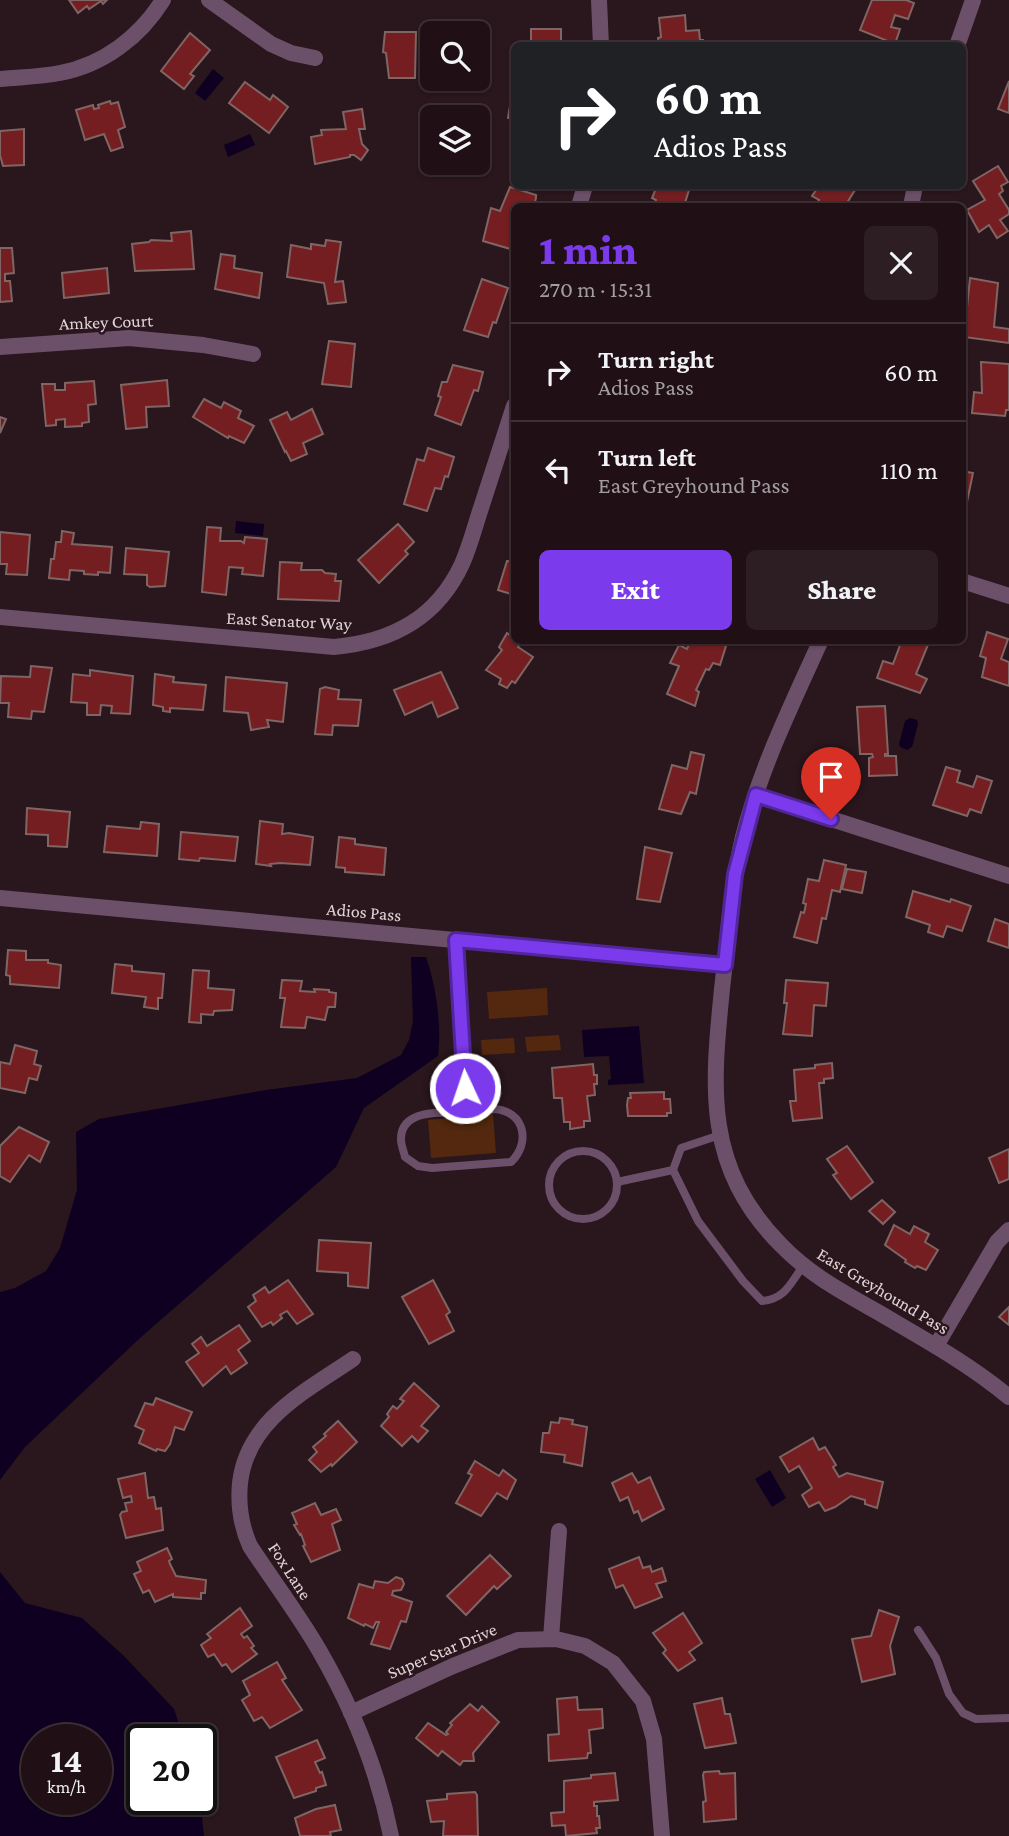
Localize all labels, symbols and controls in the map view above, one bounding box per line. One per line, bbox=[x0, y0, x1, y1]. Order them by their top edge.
map controls bbox=[420, 21, 490, 175]
button: search bbox=[420, 21, 490, 91]
icon: right bbox=[539, 70, 630, 161]
text: 60 m bbox=[654, 70, 761, 125]
button: layers bbox=[420, 105, 490, 175]
text: Adios Pass bbox=[654, 128, 787, 164]
text: 1 min bbox=[539, 226, 637, 273]
button: close bbox=[864, 226, 938, 300]
text: 270 m · 15:31 bbox=[539, 276, 652, 302]
street label: Amkey Court bbox=[59, 310, 154, 334]
text: Turn right bbox=[598, 345, 714, 374]
icon: right bbox=[539, 353, 577, 391]
text: 60 m bbox=[884, 358, 938, 387]
text: Adios Pass bbox=[598, 374, 694, 400]
text: Turn left bbox=[598, 443, 696, 472]
icon: left bbox=[539, 451, 577, 489]
text: 110 m bbox=[880, 456, 938, 485]
text: East Greyhound Pass bbox=[598, 472, 790, 498]
button: Exit bbox=[539, 550, 732, 630]
button: Share bbox=[746, 550, 938, 630]
street label: East Senator Way bbox=[226, 608, 353, 634]
pin bbox=[801, 747, 861, 819]
icon: arrive bbox=[812, 758, 850, 796]
street label: Adios Pass bbox=[326, 899, 402, 925]
position arrow bbox=[428, 1051, 502, 1125]
street label: East Greyhound Pass bbox=[814, 1244, 952, 1338]
street label: Fox Lane bbox=[264, 1539, 316, 1603]
street label: Super Star Drive bbox=[384, 1619, 500, 1683]
speed limit sign: 20 bbox=[126, 1724, 217, 1815]
text: 14 bbox=[51, 1741, 82, 1780]
text: km/h bbox=[47, 1777, 86, 1797]

